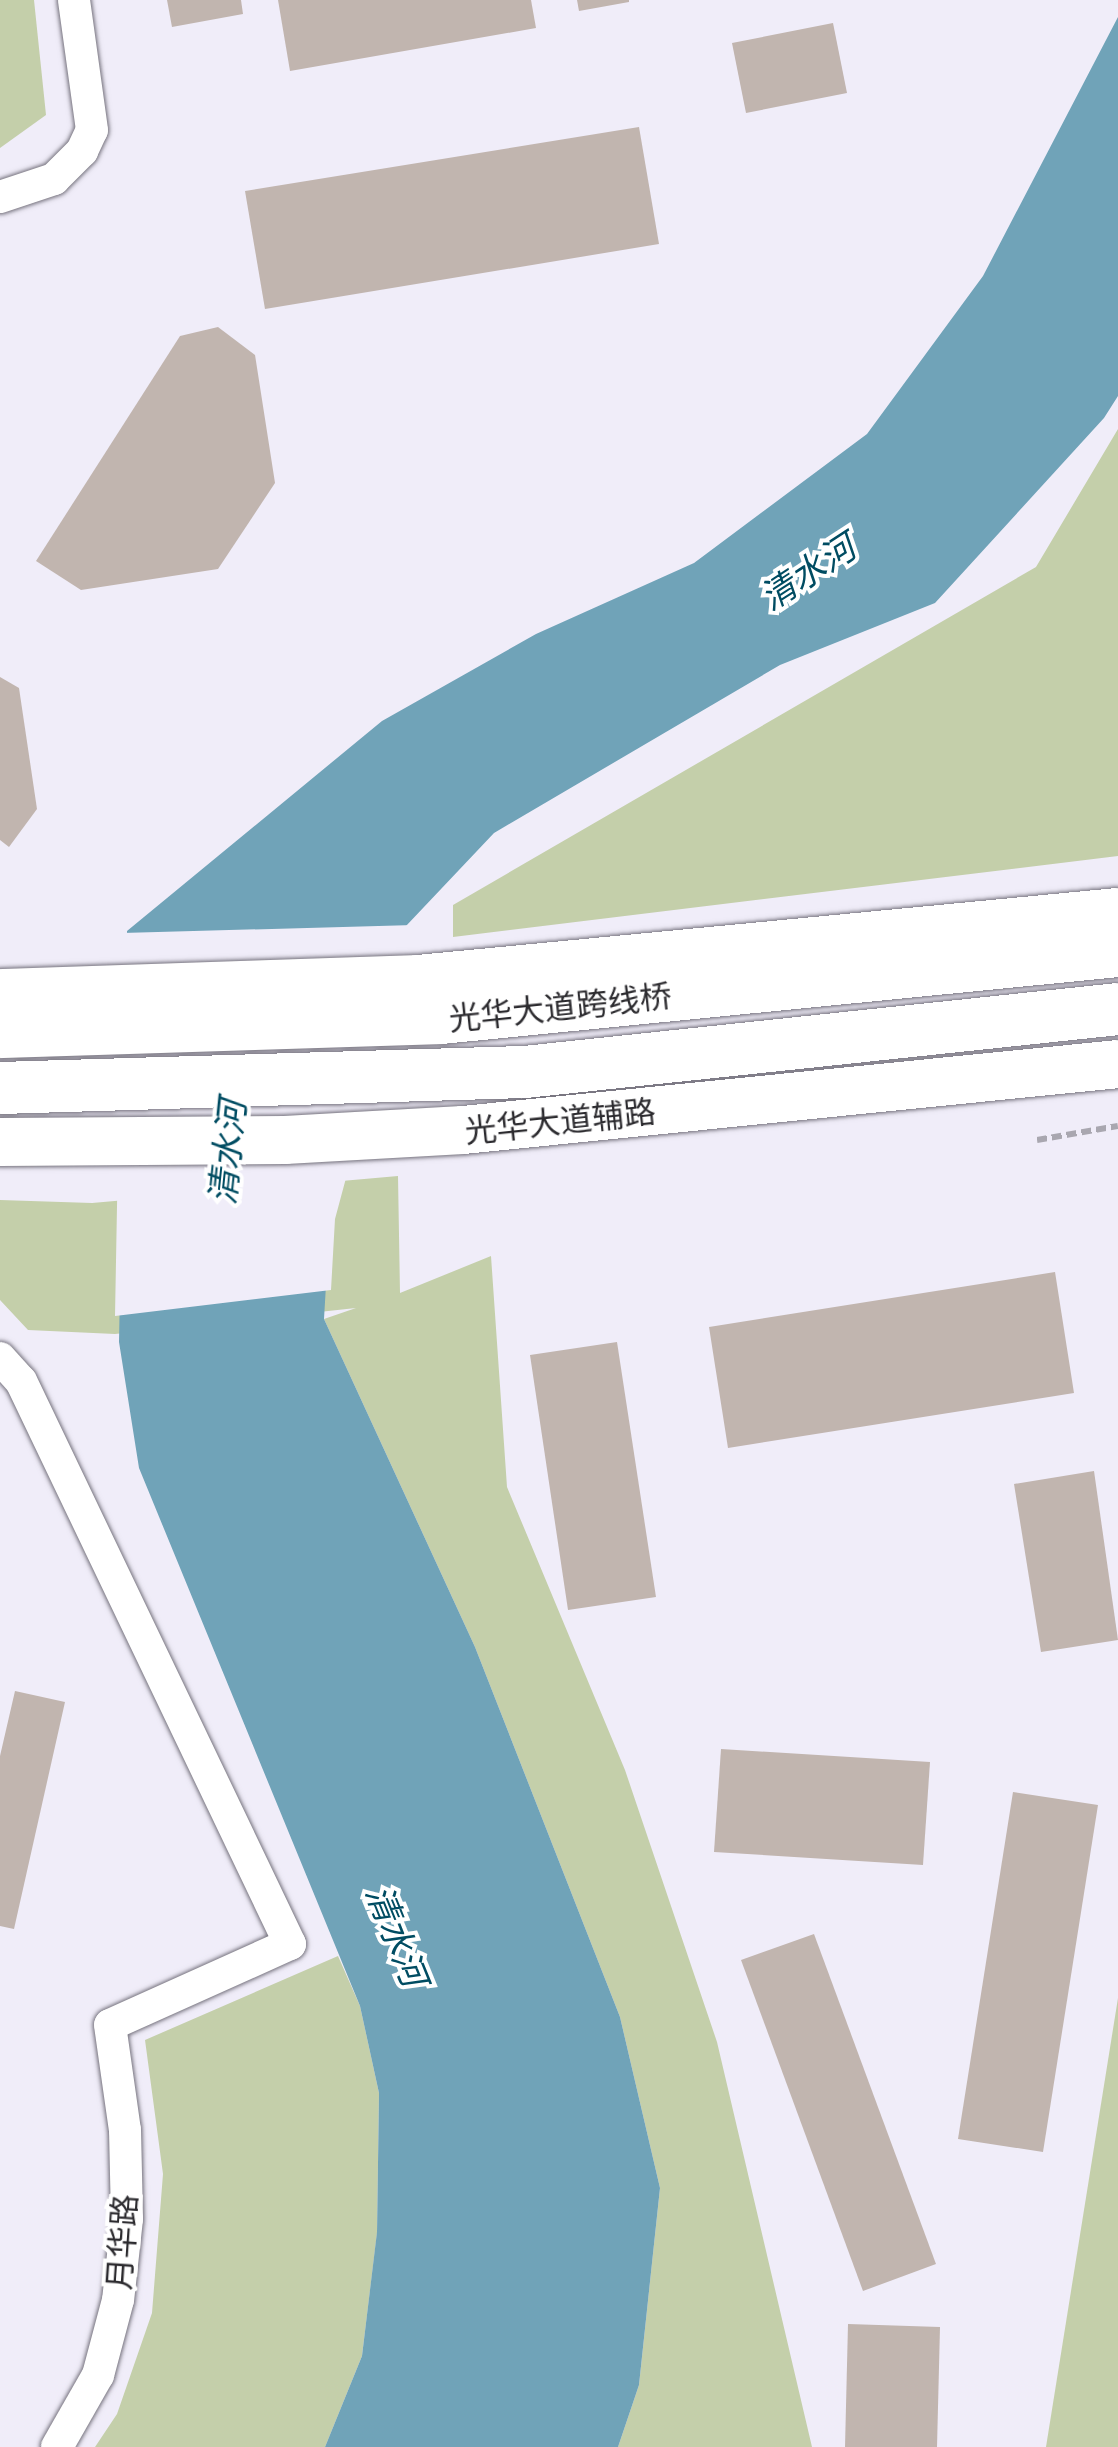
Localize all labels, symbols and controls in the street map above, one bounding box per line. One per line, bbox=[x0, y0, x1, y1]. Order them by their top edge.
water label: 清水河 bbox=[752, 525, 862, 617]
street label: 光华大道跨线桥 bbox=[447, 975, 673, 1037]
street label: 光华大道辅路 bbox=[463, 1091, 657, 1149]
water label: 清水河 bbox=[200, 1098, 252, 1206]
water label: 清水河 bbox=[359, 1878, 437, 1992]
street label: 月华路 bbox=[98, 2193, 144, 2291]

